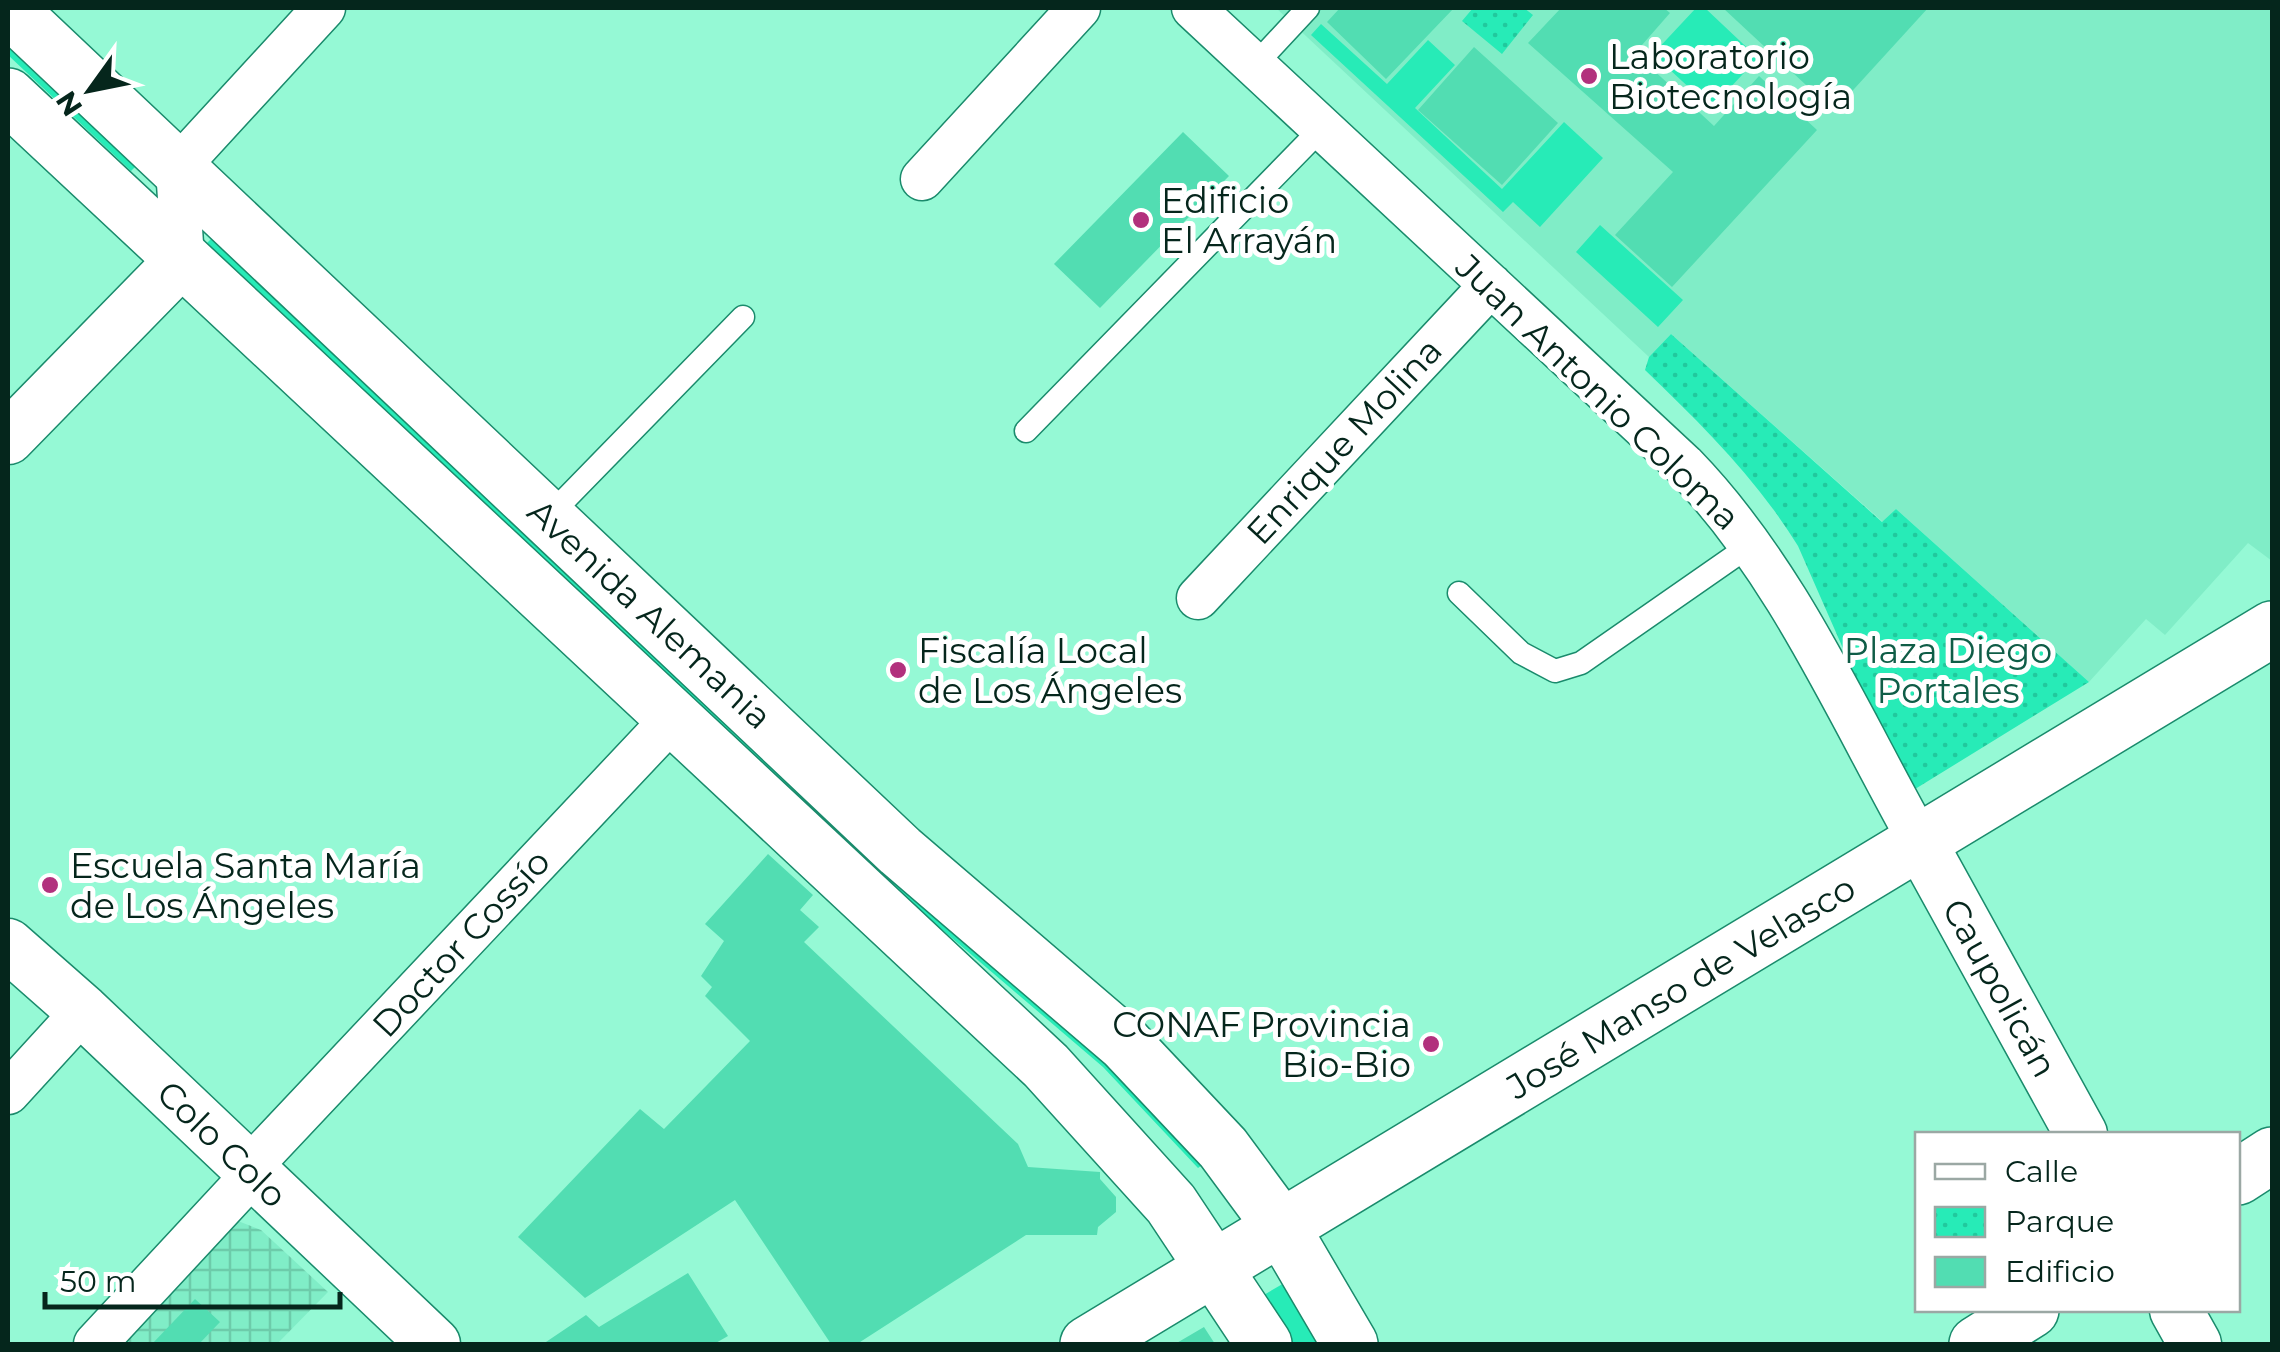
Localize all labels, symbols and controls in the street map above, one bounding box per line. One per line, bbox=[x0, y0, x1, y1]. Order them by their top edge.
place label: Laboratorio Biotecnología bbox=[1609, 35, 1852, 118]
north arrow bbox=[40, 40, 140, 140]
marker: Laboratorio Biotecnología bbox=[1578, 65, 1600, 87]
text: N bbox=[49, 85, 89, 122]
place label: Edificio El Arrayán bbox=[1161, 179, 1337, 262]
marker: Edificio El Arrayán bbox=[1130, 209, 1152, 231]
street label: Juan Antonio Coloma bbox=[1446, 245, 1749, 539]
street label: Enrique Molina bbox=[1237, 329, 1451, 553]
street label: Avenida Alemania bbox=[519, 490, 781, 738]
place label: Fiscalía Local de Los Ángeles bbox=[918, 629, 1182, 712]
park label: Plaza Diego Portales bbox=[1844, 629, 2052, 712]
marker: Fiscalía Local de Los Ángeles bbox=[887, 659, 909, 681]
street label: Doctor Cossío bbox=[363, 840, 559, 1046]
place label: Escuela Santa María de Los Ángeles bbox=[70, 844, 421, 927]
street label: José Manso de Velasco bbox=[1498, 866, 1863, 1109]
marker: Escuela Santa María de Los Ángeles bbox=[39, 874, 61, 896]
street label: Caupolicán bbox=[1933, 891, 2067, 1085]
place label: CONAF Provincia Bio-Bio bbox=[1112, 1003, 1411, 1086]
marker: CONAF Provincia Bio-Bio bbox=[1420, 1033, 1442, 1055]
street label: Colo Colo bbox=[148, 1072, 296, 1216]
legend bbox=[1915, 1132, 2240, 1312]
text: Calle bbox=[2005, 1153, 2078, 1190]
text: Parque bbox=[2005, 1203, 2114, 1240]
scale bar bbox=[45, 1247, 340, 1309]
text: Edificio bbox=[2005, 1253, 2115, 1290]
text: 50 m bbox=[60, 1263, 137, 1300]

